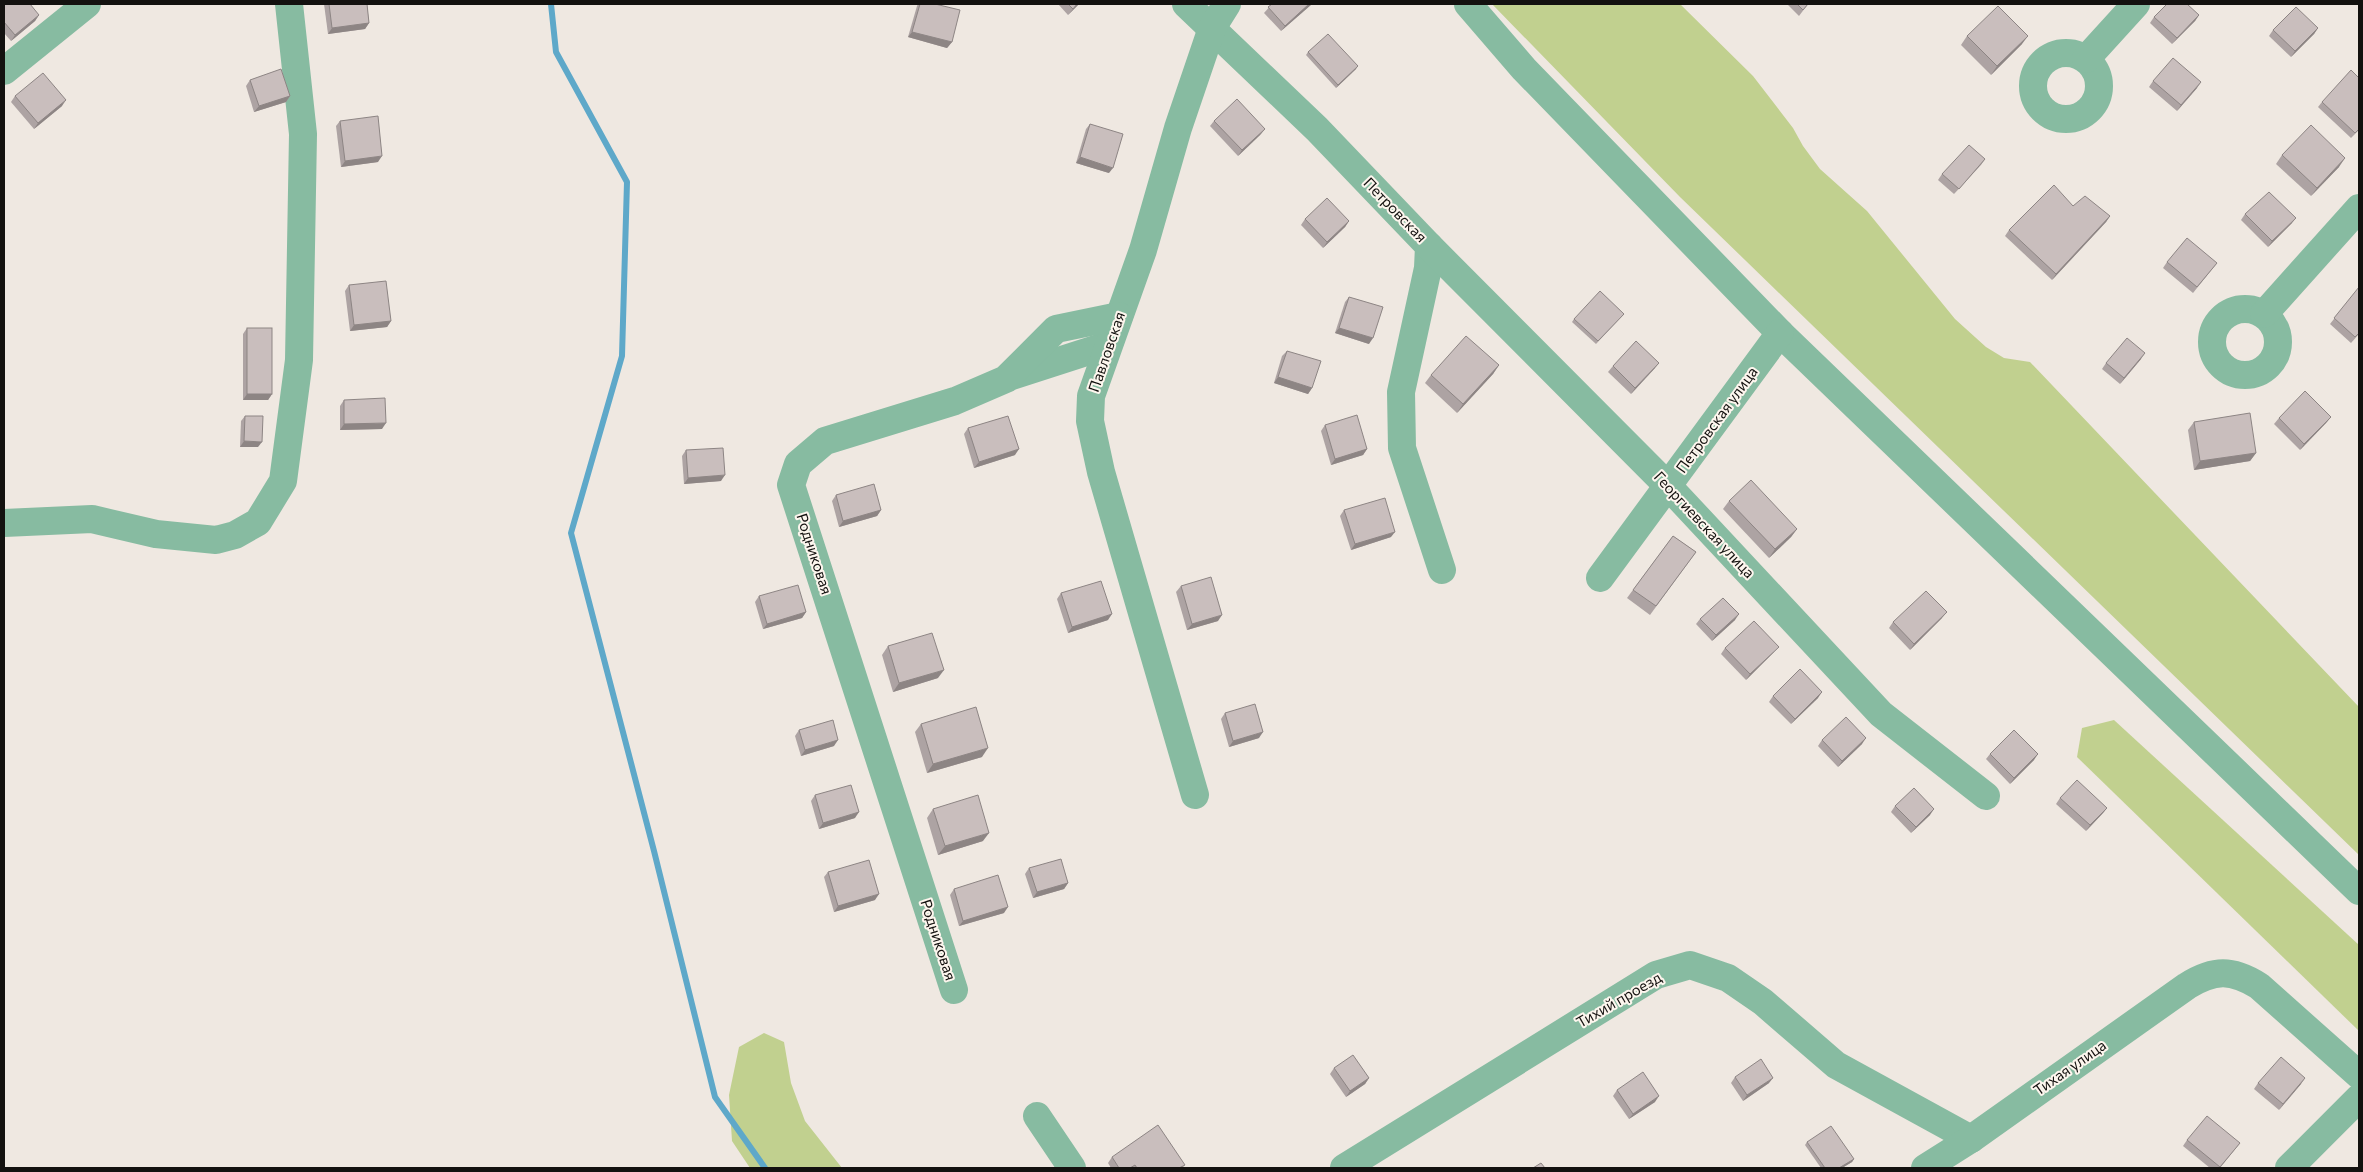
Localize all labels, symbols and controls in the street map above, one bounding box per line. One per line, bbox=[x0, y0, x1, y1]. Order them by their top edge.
street label: Петровская bbox=[1360, 173, 1431, 245]
street label: Павловская bbox=[1084, 309, 1128, 394]
street label: Петровская улица bbox=[1672, 363, 1761, 476]
street label: Георгиевская улица bbox=[1651, 467, 1759, 581]
street label: Родниковая bbox=[793, 511, 837, 597]
street label: Родниковая bbox=[917, 897, 961, 983]
street label: Тихий проезд bbox=[1573, 967, 1664, 1031]
street label: Тихая улица bbox=[2030, 1036, 2109, 1099]

